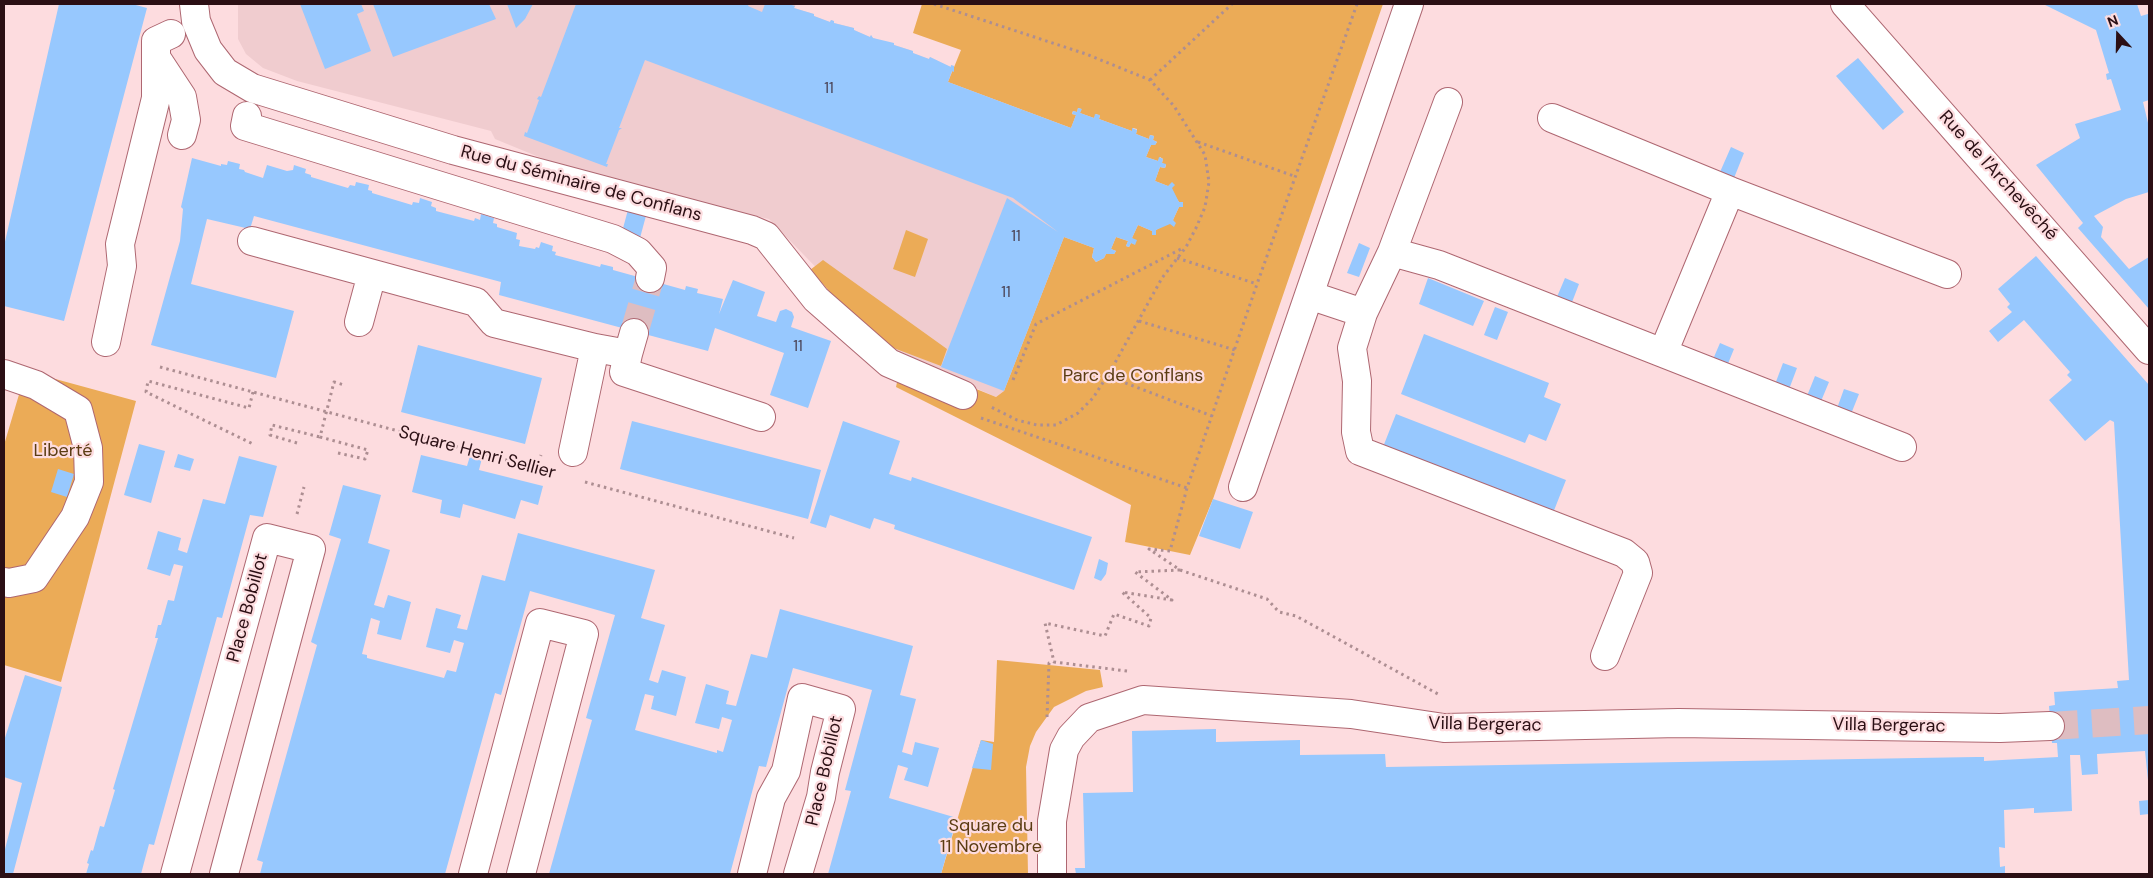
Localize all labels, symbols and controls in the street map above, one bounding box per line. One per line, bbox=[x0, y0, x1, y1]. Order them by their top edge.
north arrow bbox=[2093, 10, 2143, 60]
text: N bbox=[2105, 11, 2121, 31]
house number: 11 bbox=[824, 80, 834, 98]
street label: Rue de l'Archevêché bbox=[1934, 107, 2062, 245]
street label: Rue du Séminaire de Conflans bbox=[458, 141, 704, 227]
house number: 11 bbox=[1011, 228, 1021, 246]
house number: 11 bbox=[1001, 284, 1011, 302]
house number: 11 bbox=[793, 338, 803, 356]
park label: Parc de Conflans bbox=[1063, 365, 1203, 387]
street label: Square Henri Sellier bbox=[396, 422, 558, 484]
park label: Liberté bbox=[34, 440, 92, 462]
street label: Place Bobillot bbox=[223, 551, 273, 665]
street label: Villa Bergerac bbox=[1428, 713, 1542, 737]
street label: Place Bobillot bbox=[802, 714, 848, 828]
street label: Villa Bergerac bbox=[1832, 714, 1946, 738]
park label: Square du 11 Novembre bbox=[940, 815, 1042, 858]

